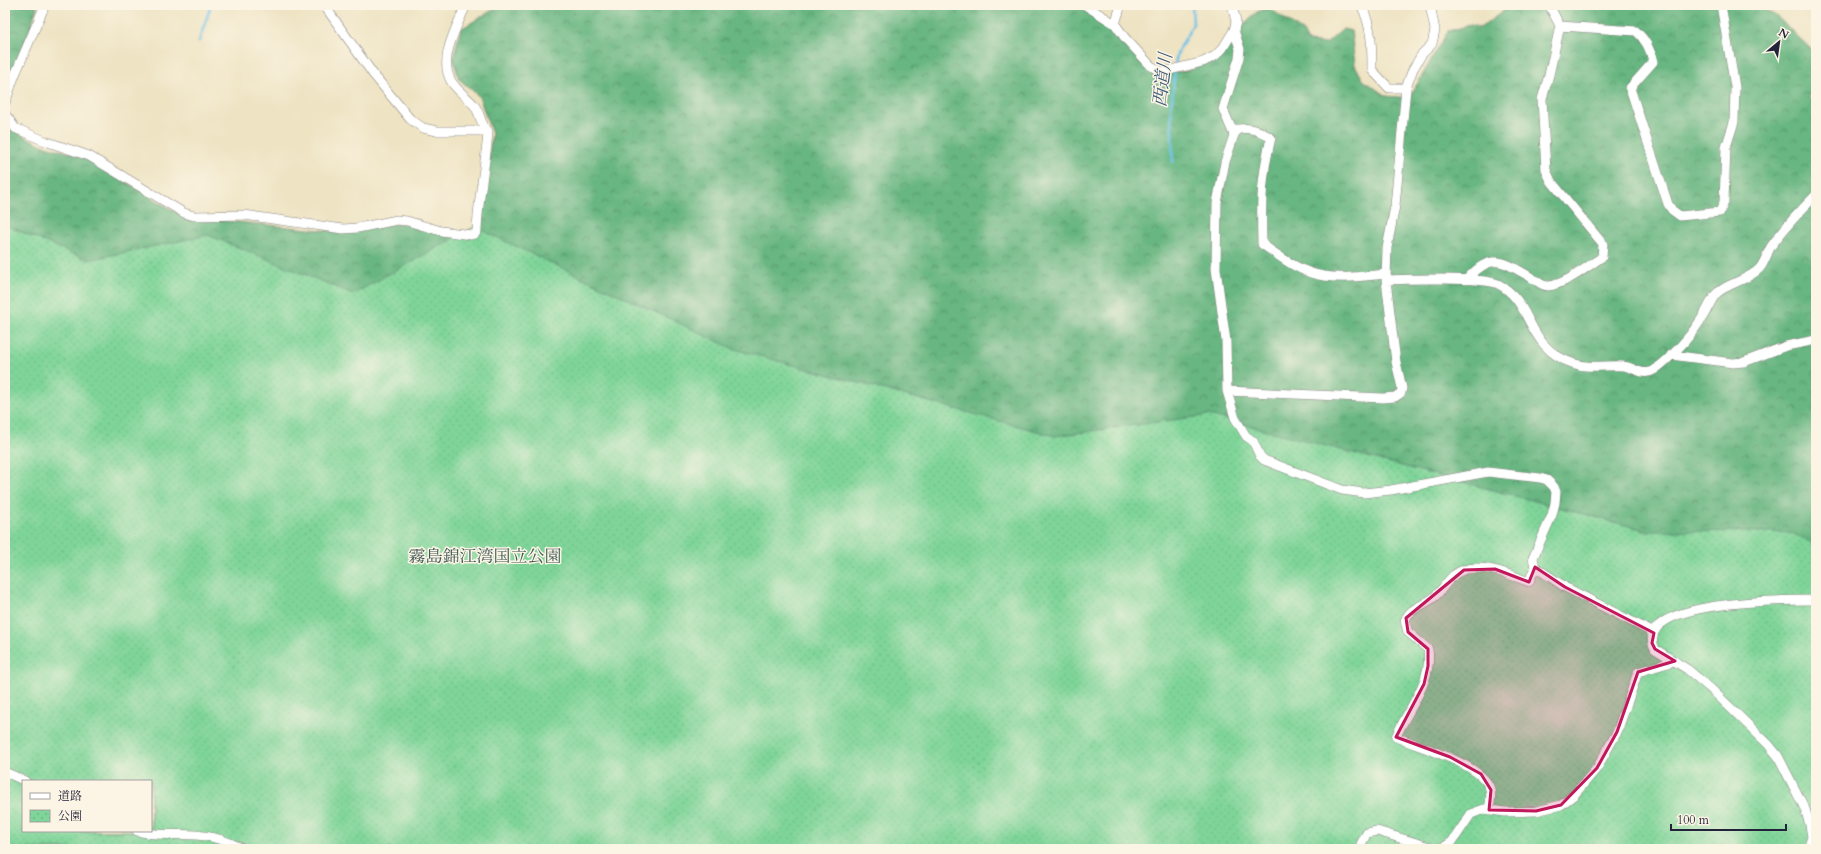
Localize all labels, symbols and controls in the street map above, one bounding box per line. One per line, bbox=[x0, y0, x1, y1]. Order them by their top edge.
north arrow bbox=[1759, 22, 1799, 62]
text: N bbox=[1776, 25, 1792, 43]
water label: 西道川 bbox=[1147, 50, 1179, 108]
park label: 霧島錦江湾国立公園 bbox=[409, 545, 562, 568]
legend bbox=[22, 780, 152, 832]
text: 道路 bbox=[58, 788, 82, 804]
scale bar bbox=[1671, 806, 1786, 832]
text: 公園 bbox=[58, 808, 82, 824]
text: 100 m bbox=[1677, 812, 1710, 828]

